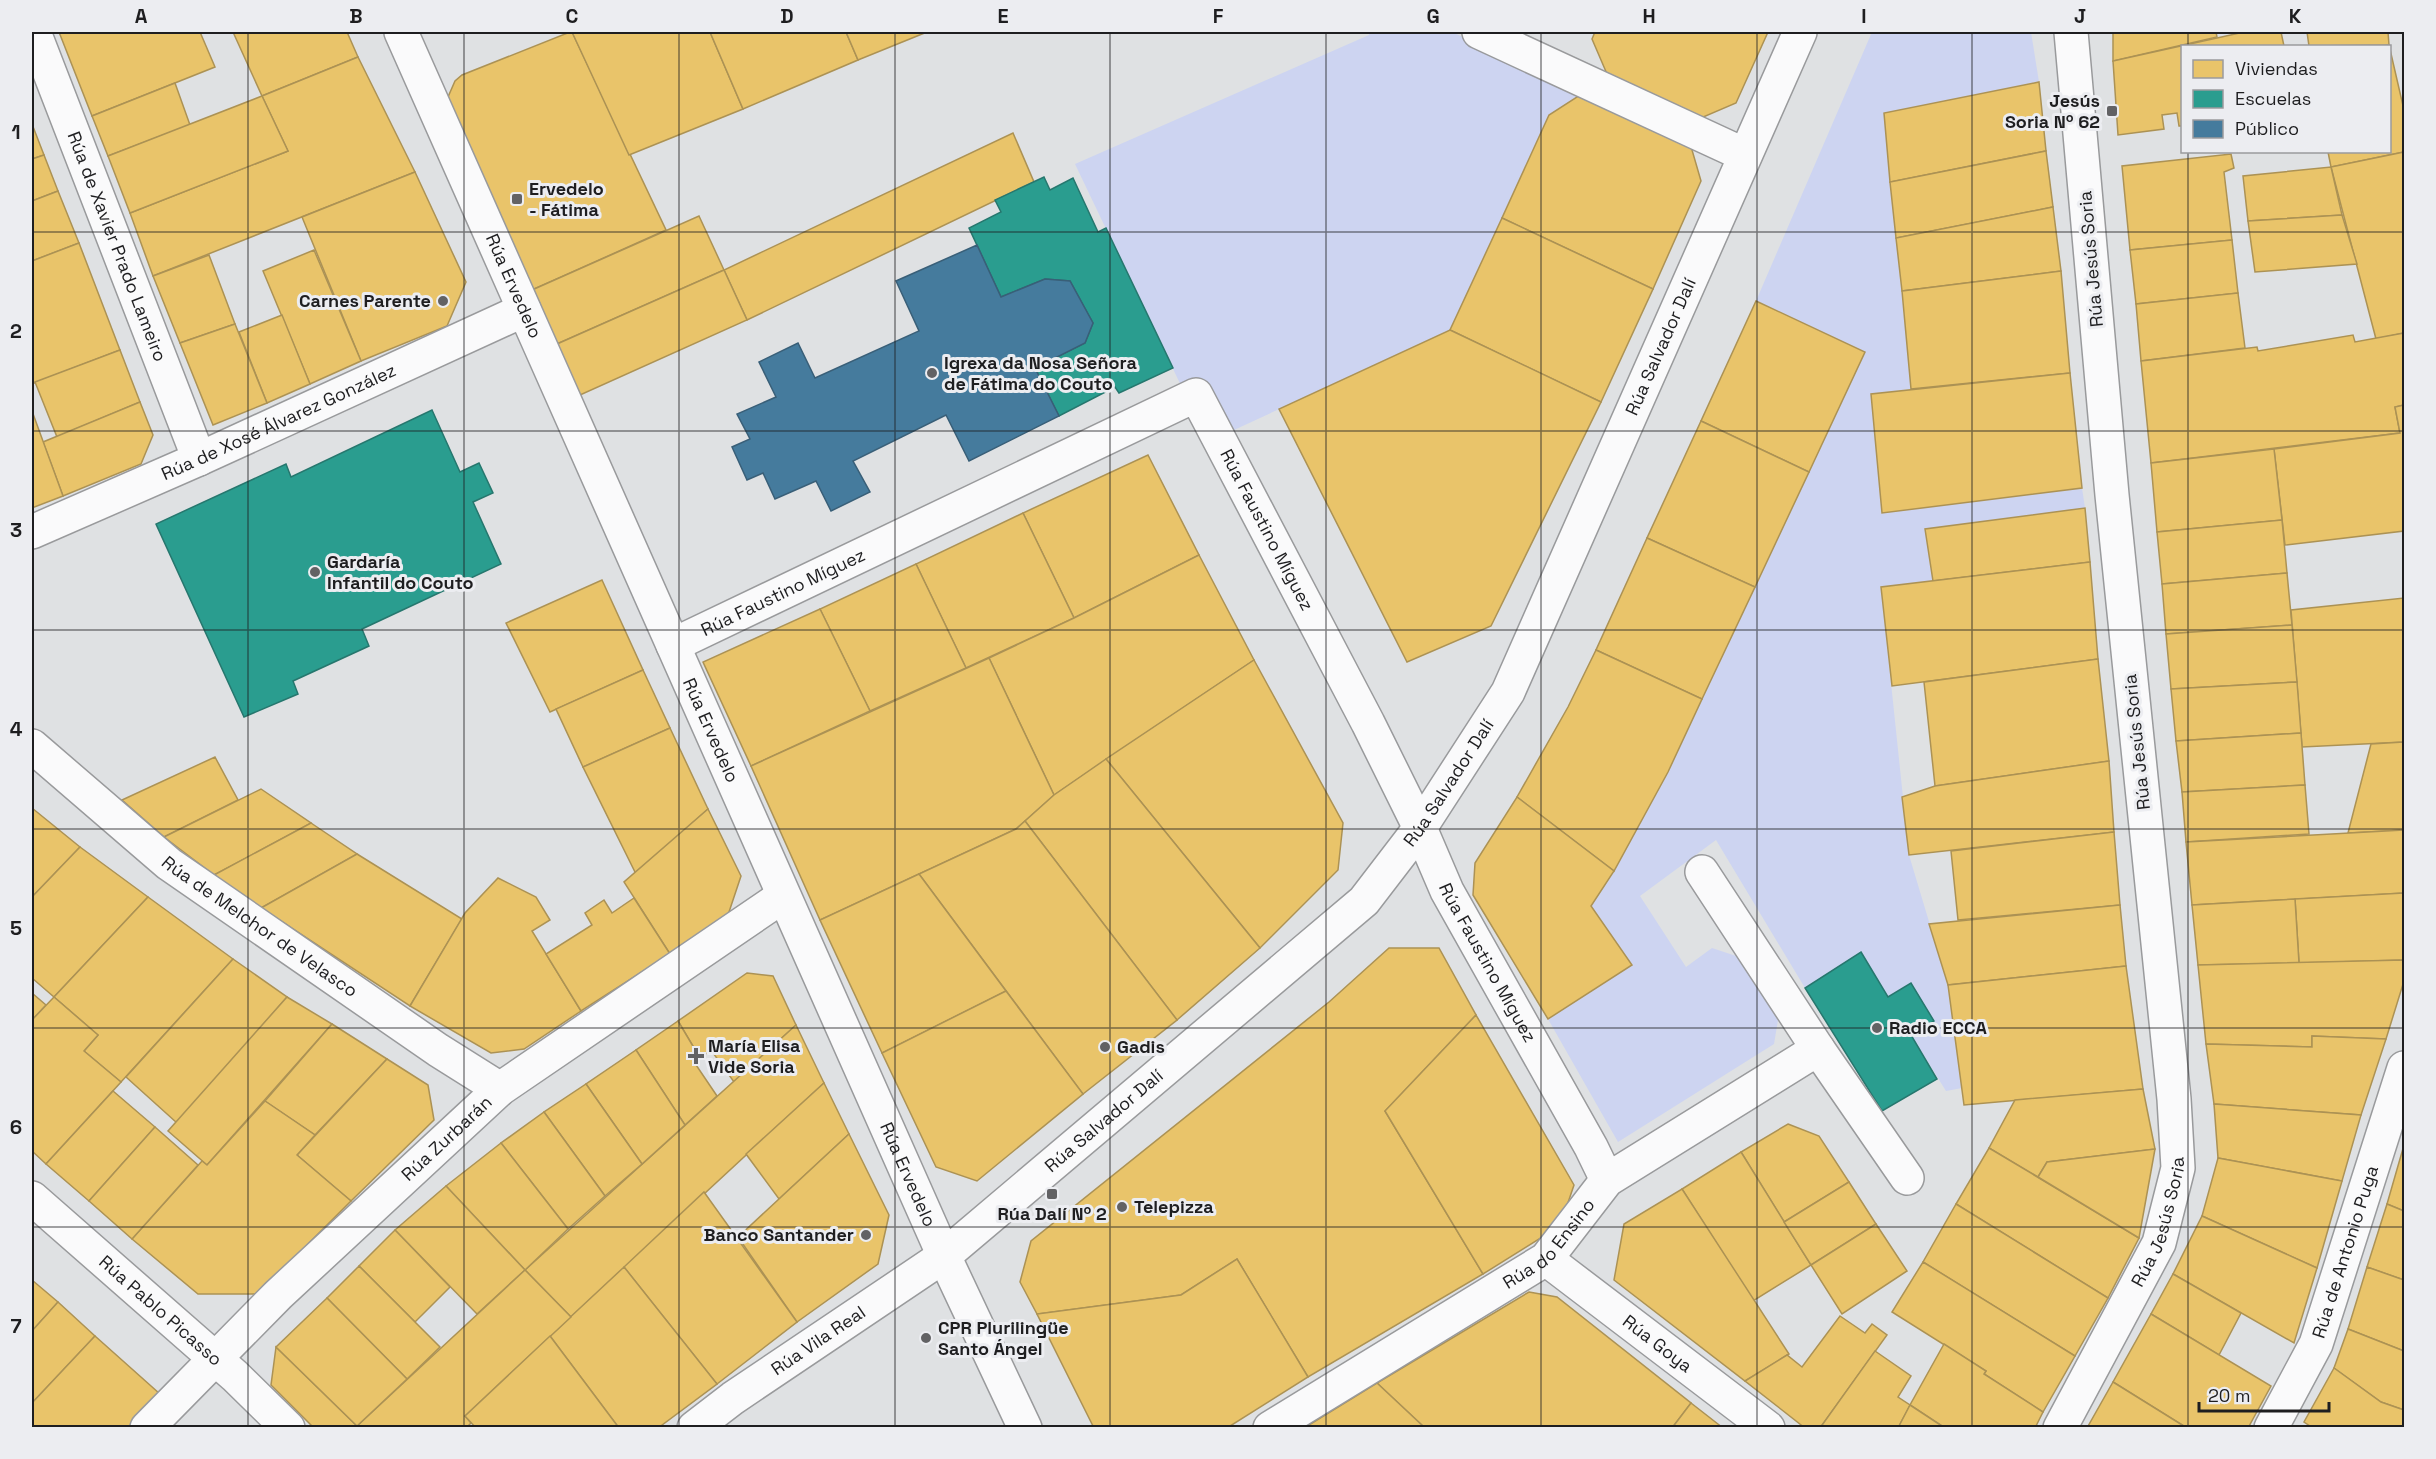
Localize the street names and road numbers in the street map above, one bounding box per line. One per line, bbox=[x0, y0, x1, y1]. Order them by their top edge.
street label: Rúa de Xavier Prado Lameiro bbox=[63, 128, 172, 365]
street label: Rúa Jesús Soria bbox=[2073, 190, 2108, 328]
street label: Rúa Ervedelo bbox=[481, 230, 547, 342]
street label: Rúa Salvador Dalí bbox=[1620, 274, 1701, 419]
street label: Rúa de Xosé Álvarez González bbox=[158, 358, 399, 485]
street label: Rúa Faustino Míguez bbox=[1215, 445, 1319, 614]
street label: Rúa Faustino Míguez bbox=[697, 543, 869, 641]
street label: Rúa Jesús Soria bbox=[2118, 673, 2155, 811]
street label: Rúa Ervedelo bbox=[678, 674, 745, 786]
street label: Rúa Salvador Dalí bbox=[1398, 714, 1499, 851]
street label: Rúa de Melchor de Velasco bbox=[157, 851, 362, 1002]
street label: Rúa Faustino Míguez bbox=[1434, 879, 1542, 1046]
street label: Rúa Salvador Dalí bbox=[1040, 1063, 1168, 1177]
street label: Rúa Zurbarán bbox=[396, 1090, 497, 1186]
street label: Rúa Ervedelo bbox=[875, 1118, 942, 1230]
street label: Rúa Jesús Soria bbox=[2126, 1156, 2189, 1291]
street label: Rúa de Antonio Puga bbox=[2307, 1162, 2383, 1341]
street label: Rúa do Ensino bbox=[1498, 1194, 1600, 1294]
street label: Rúa Pablo Picasso bbox=[94, 1250, 227, 1371]
street label: Rúa Vila Real bbox=[766, 1300, 870, 1380]
street label: Rúa Goya bbox=[1618, 1309, 1697, 1377]

